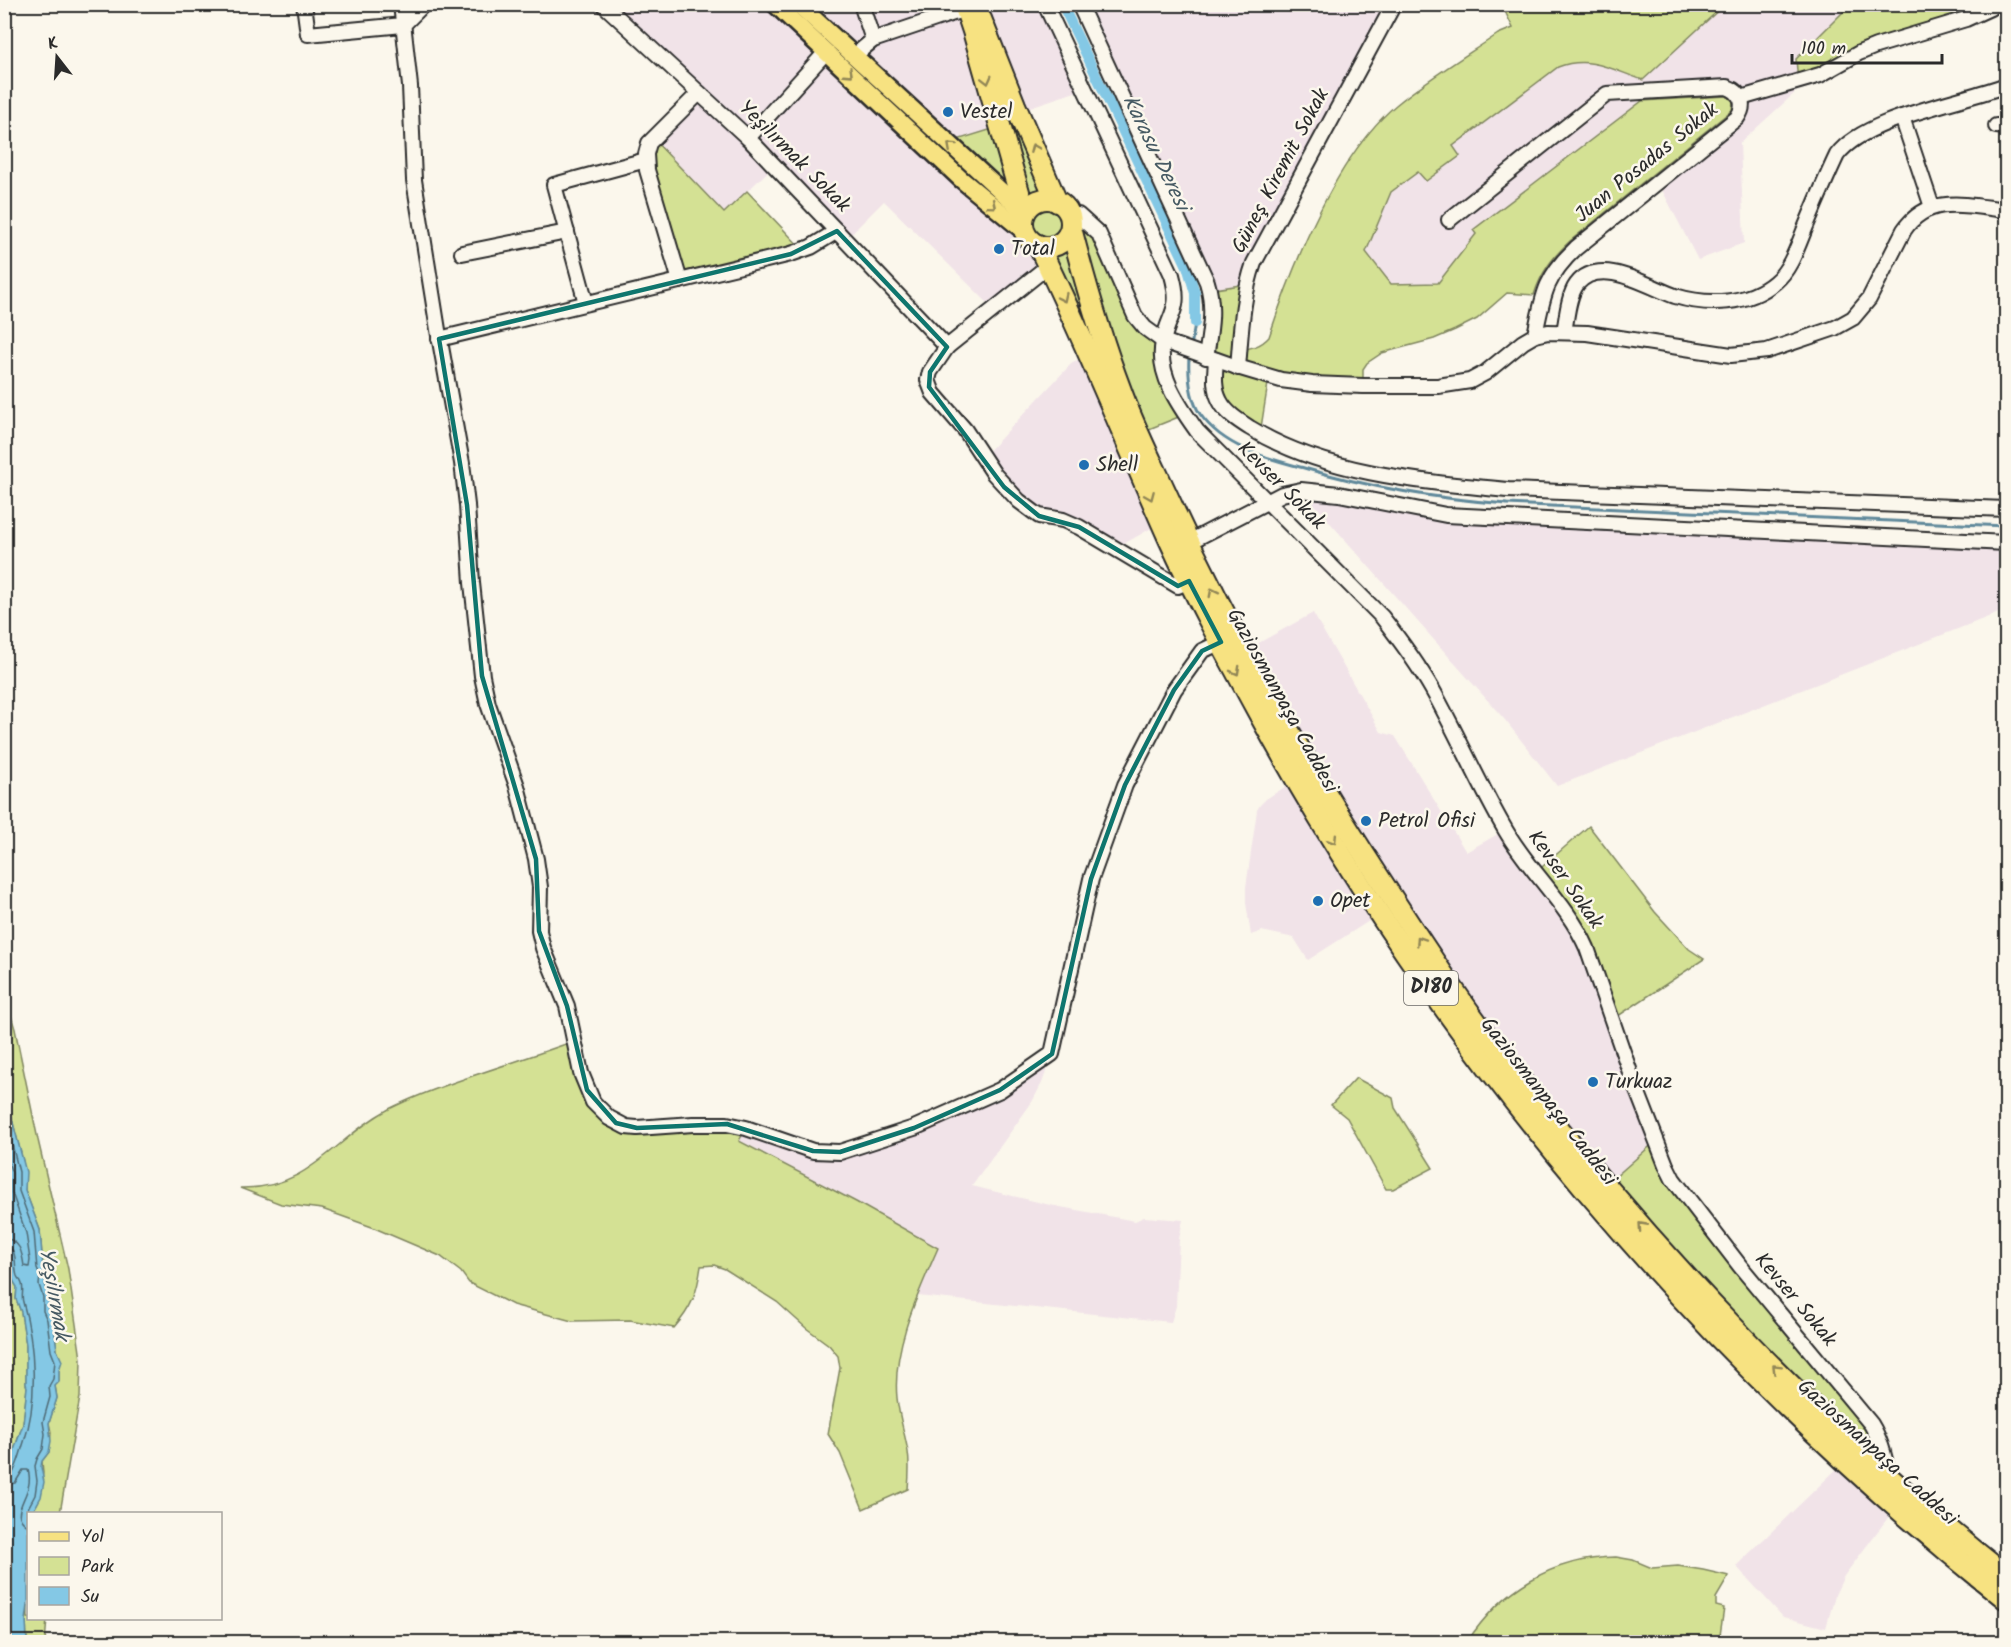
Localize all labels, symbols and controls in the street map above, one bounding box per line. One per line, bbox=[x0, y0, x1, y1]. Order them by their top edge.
north arrow bbox=[27, 27, 87, 87]
scale bar bbox=[1792, 27, 1942, 65]
text: K bbox=[45, 31, 62, 57]
text: 100 m bbox=[1801, 35, 1846, 64]
one-way arrow bbox=[842, 66, 852, 77]
one-way arrow bbox=[980, 75, 993, 85]
street label: Güneş Kiremit Sokak bbox=[1223, 82, 1339, 260]
water label: Karasu Deresi bbox=[1112, 89, 1200, 221]
street label: Yeşilırmak Sokak bbox=[730, 93, 858, 221]
street label: Juan Posadas Sokak bbox=[1568, 94, 1726, 232]
place label: Vestel bbox=[960, 96, 1012, 129]
marker: Vestel bbox=[941, 105, 955, 119]
one-way arrow bbox=[947, 142, 958, 153]
one-way arrow bbox=[1029, 144, 1041, 155]
one-way arrow bbox=[985, 198, 996, 209]
place label: Total bbox=[1011, 233, 1055, 266]
marker: Total bbox=[992, 242, 1006, 256]
one-way arrow bbox=[1056, 292, 1068, 303]
street label: Kevser Sokak bbox=[1229, 434, 1333, 538]
place label: Shell bbox=[1096, 449, 1138, 482]
marker: Shell bbox=[1077, 458, 1091, 472]
one-way arrow bbox=[1143, 489, 1155, 500]
one-way arrow bbox=[1209, 588, 1220, 598]
street label: Gaziosmanpaşa Caddesi bbox=[1217, 602, 1347, 800]
one-way arrow bbox=[1229, 665, 1240, 675]
place label: Petrol Ofisi bbox=[1378, 805, 1476, 838]
marker: Petrol Ofisi bbox=[1359, 814, 1373, 828]
street label: Kevser Sokak bbox=[1519, 824, 1611, 937]
one-way arrow bbox=[1326, 834, 1338, 844]
place label: Opet bbox=[1330, 885, 1371, 918]
marker: Opet bbox=[1311, 894, 1325, 908]
one-way arrow bbox=[1416, 935, 1427, 946]
road number: D180 bbox=[1404, 971, 1458, 1005]
street label: Gaziosmanpaşa Caddesi bbox=[1471, 1010, 1625, 1195]
place label: Turkuaz bbox=[1605, 1066, 1672, 1099]
marker: Turkuaz bbox=[1586, 1075, 1600, 1089]
one-way arrow bbox=[1638, 1223, 1649, 1233]
water label: Yeşilırmak bbox=[28, 1245, 79, 1347]
street label: Kevser Sokak bbox=[1745, 1245, 1845, 1355]
one-way arrow bbox=[1772, 1365, 1783, 1376]
street label: Gaziosmanpaşa Caddesi bbox=[1789, 1371, 1966, 1535]
legend bbox=[27, 1512, 222, 1620]
text: Yol bbox=[81, 1523, 105, 1552]
text: Park bbox=[81, 1553, 114, 1582]
text: Su bbox=[81, 1583, 100, 1612]

